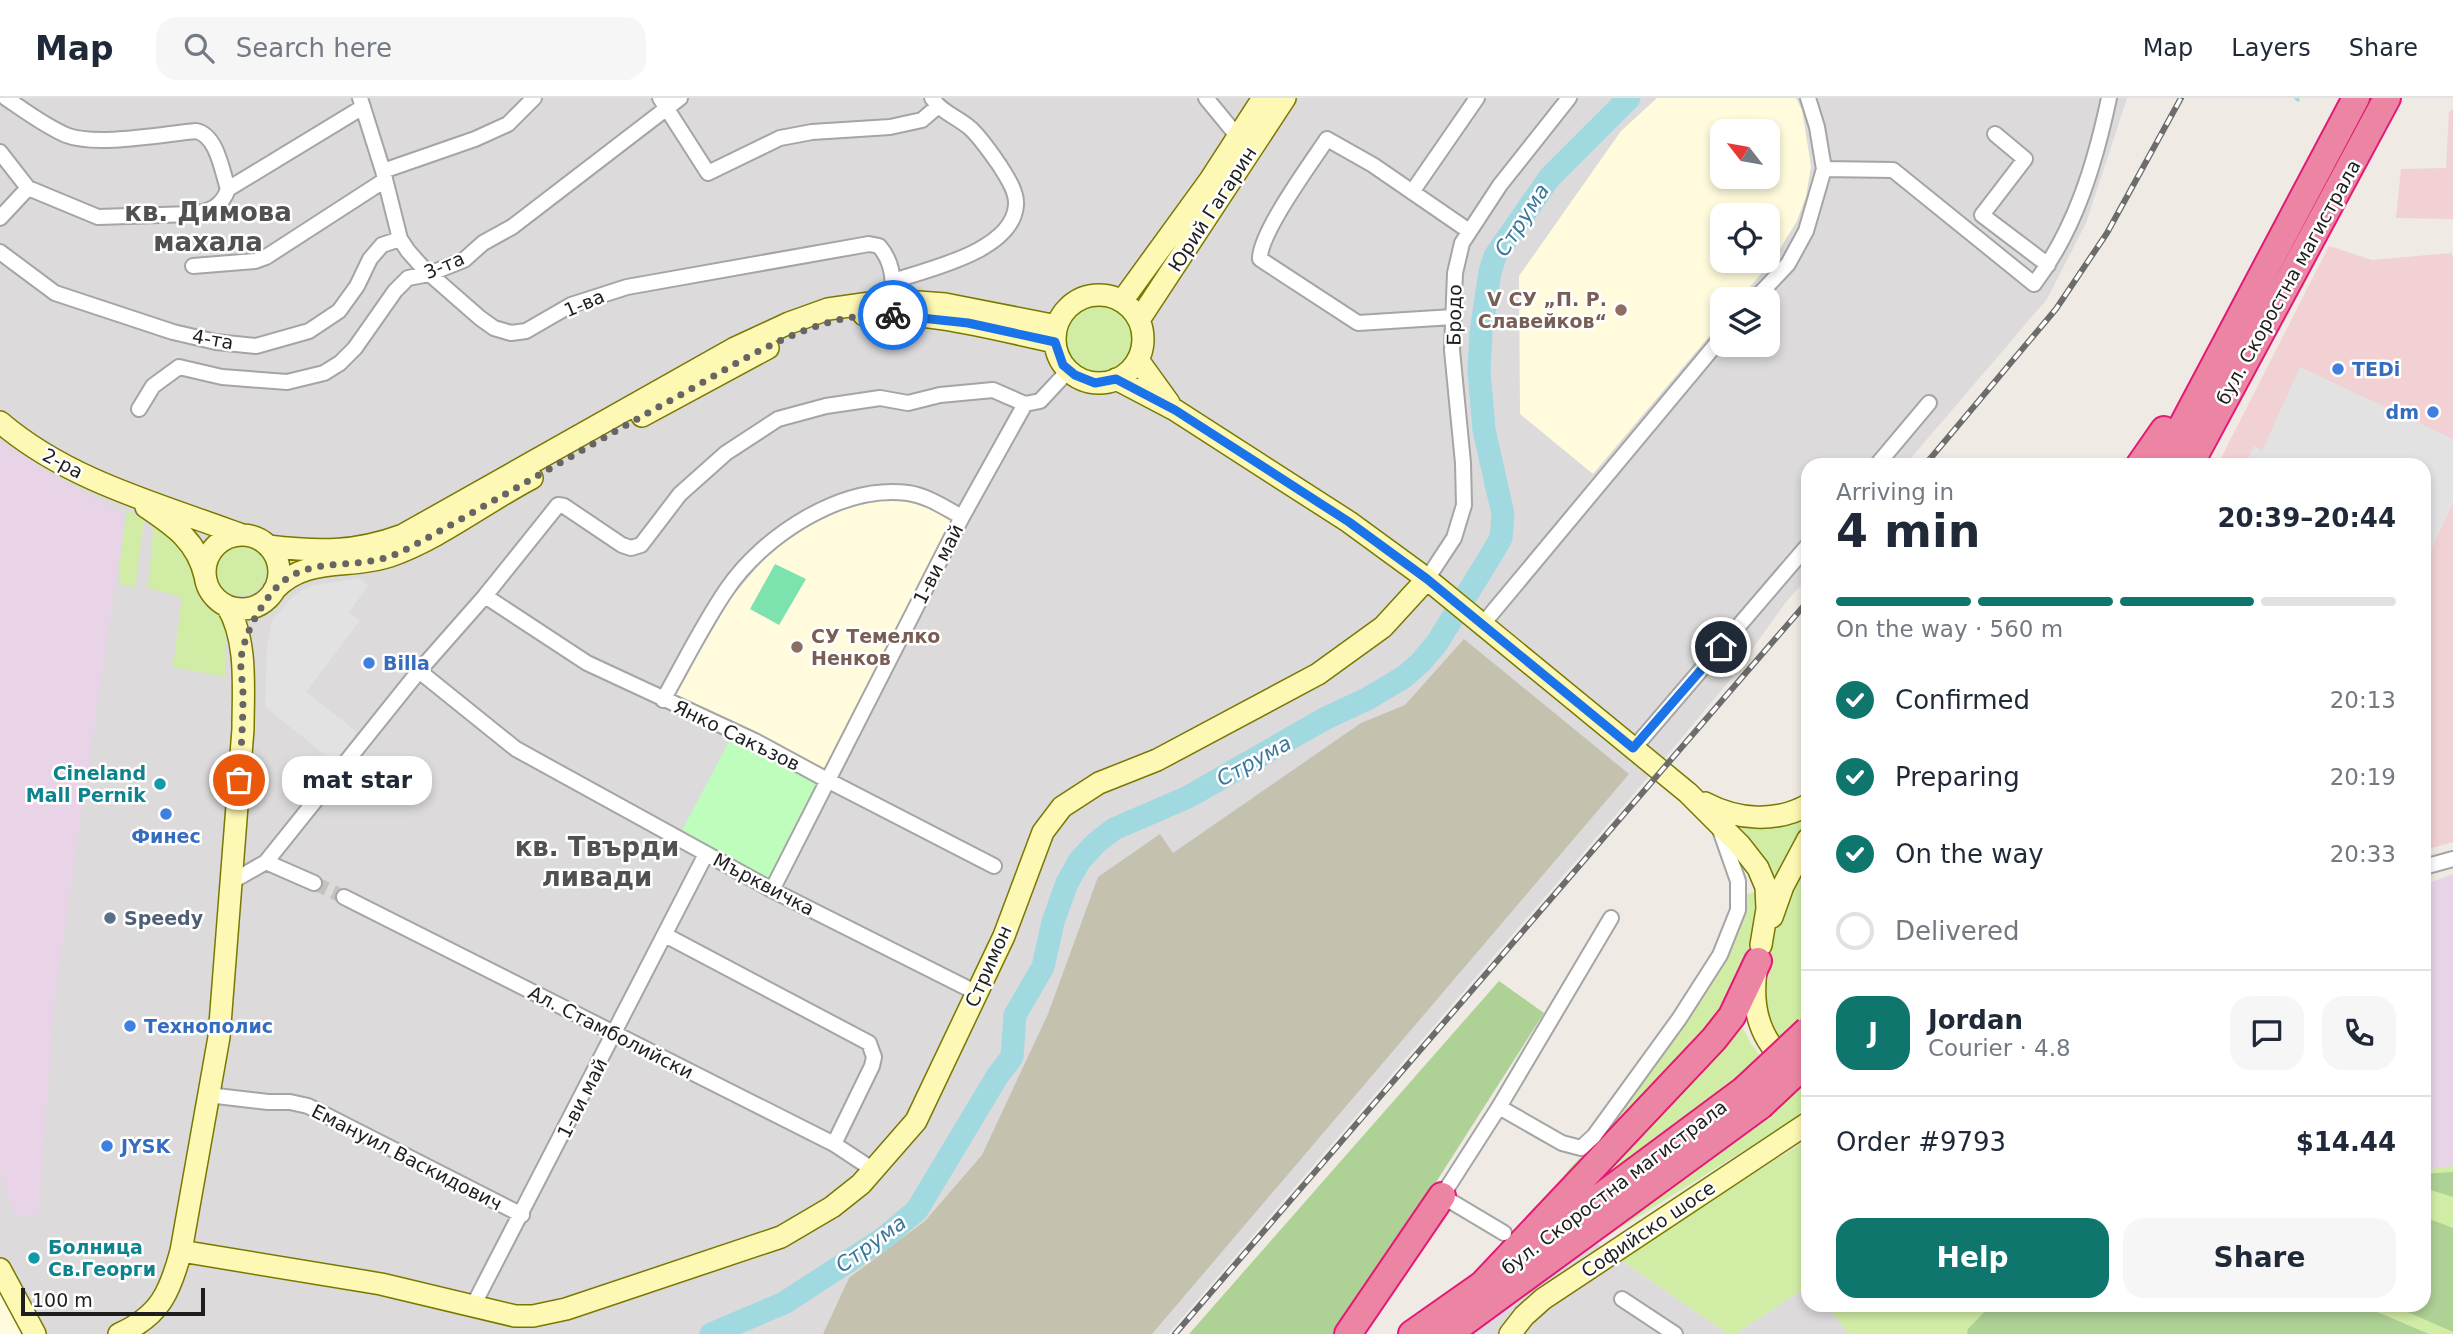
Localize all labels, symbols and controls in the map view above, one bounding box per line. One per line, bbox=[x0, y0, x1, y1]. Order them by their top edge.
search box bbox=[156, 17, 646, 80]
text: Map bbox=[35, 29, 114, 68]
icon: search bbox=[180, 29, 218, 67]
text: Search here bbox=[236, 33, 392, 63]
text: Map bbox=[2143, 34, 2193, 62]
text: Layers bbox=[2231, 34, 2311, 62]
text: Share bbox=[2349, 34, 2418, 62]
north arrow bbox=[1710, 119, 1780, 189]
map controls bbox=[1710, 119, 1780, 357]
street label: Юрий Гагарин bbox=[1163, 142, 1261, 276]
street label: бул. Скоростна магистрала bbox=[2211, 156, 2365, 408]
water label: Струма bbox=[1490, 179, 1554, 261]
district label: кв. Димова махала bbox=[124, 197, 292, 257]
button: locate bbox=[1710, 203, 1780, 273]
street label: 3-та bbox=[421, 247, 467, 283]
courier bbox=[858, 280, 928, 350]
street label: Бродо bbox=[1442, 284, 1466, 346]
street label: 1-ва bbox=[560, 285, 608, 321]
button: layers bbox=[1710, 287, 1780, 357]
place label: V СУ „П. Р. Славейков“ bbox=[1478, 288, 1607, 332]
icon: bike bbox=[874, 296, 912, 334]
marker: V СУ „П. Р. Славейков“ bbox=[1613, 302, 1629, 318]
street label: 4-та bbox=[191, 325, 235, 353]
place label: TEDi bbox=[2352, 358, 2400, 380]
marker: TEDi bbox=[2330, 361, 2346, 377]
place label: dm bbox=[2386, 401, 2419, 423]
marker: dm bbox=[2425, 404, 2441, 420]
street label: 2-ра bbox=[39, 443, 87, 483]
text: Arriving in bbox=[1836, 479, 1954, 505]
text: 20:39–20:44 bbox=[2217, 503, 2396, 533]
text: 4 min bbox=[1836, 504, 1980, 558]
street label: 1-ви май bbox=[908, 520, 968, 608]
text: On the way · 560 m bbox=[1836, 616, 2063, 642]
pin bbox=[1691, 617, 1751, 677]
place label: СУ Темелко Ненков bbox=[811, 625, 940, 669]
icon: home bbox=[1702, 628, 1740, 666]
marker: СУ Темелко Ненков bbox=[789, 639, 805, 655]
place label: Billa bbox=[383, 652, 430, 674]
marker: Billa bbox=[361, 655, 377, 671]
icon: check bbox=[1836, 681, 1874, 719]
text: Confirmed bbox=[1895, 685, 2030, 715]
text: 20:13 bbox=[2330, 687, 2396, 713]
street label: Янко Сакъзов bbox=[670, 695, 804, 775]
water label: Струма bbox=[1213, 731, 1295, 791]
pin bbox=[209, 750, 269, 810]
callout: mat star bbox=[281, 756, 432, 804]
icon: check bbox=[1836, 758, 1874, 796]
icon: bag bbox=[220, 761, 258, 799]
place label: Cineland Mall Pernik bbox=[26, 762, 146, 806]
text: Preparing bbox=[1895, 762, 2020, 792]
text: 20:19 bbox=[2330, 764, 2396, 790]
text: mat star bbox=[302, 767, 412, 793]
marker: Cineland Mall Pernik bbox=[152, 776, 168, 792]
marker: Финес bbox=[158, 806, 174, 822]
place label: Финес bbox=[131, 825, 201, 847]
district label: кв. Твърди ливади bbox=[515, 832, 679, 892]
icon: check bbox=[1836, 835, 1874, 873]
text: On the way bbox=[1895, 839, 2044, 869]
text: 20:33 bbox=[2330, 841, 2396, 867]
street label: Мърквичка bbox=[710, 848, 818, 920]
place label: Speedy bbox=[124, 907, 204, 929]
marker: Speedy bbox=[102, 910, 118, 926]
text: Delivered bbox=[1895, 916, 2019, 946]
street label: Стримон bbox=[960, 922, 1016, 1010]
street label: Ал. Стамболийски bbox=[525, 981, 697, 1083]
button: chat bbox=[2230, 996, 2304, 1070]
button: phone bbox=[2322, 996, 2396, 1070]
text: Jordan bbox=[1928, 1005, 2023, 1035]
place label: Технополис bbox=[144, 1015, 273, 1037]
marker: Технополис bbox=[122, 1018, 138, 1034]
text: J bbox=[1868, 1018, 1878, 1048]
text: Courier · 4.8 bbox=[1928, 1035, 2071, 1061]
street label: 1-ви май bbox=[552, 1054, 612, 1142]
street label: бул. Скоростна магистрала bbox=[1497, 1095, 1731, 1279]
street label: Емануил Васкидович bbox=[308, 1099, 506, 1215]
text: Order #9793 bbox=[1836, 1127, 2006, 1157]
text: $14.44 bbox=[2296, 1127, 2396, 1157]
place label: JYSK bbox=[119, 1135, 172, 1157]
marker: JYSK bbox=[99, 1138, 115, 1154]
street label: Софийско шосе bbox=[1577, 1176, 1719, 1282]
water label: Струма bbox=[831, 1210, 911, 1278]
button: Help bbox=[1836, 1218, 2109, 1298]
button: Share bbox=[2123, 1218, 2396, 1298]
place label: Болница Св.Георги bbox=[48, 1236, 156, 1280]
marker: Болница Св.Георги bbox=[26, 1250, 42, 1266]
scale bar bbox=[21, 1285, 205, 1317]
text: 100 m bbox=[32, 1289, 93, 1311]

